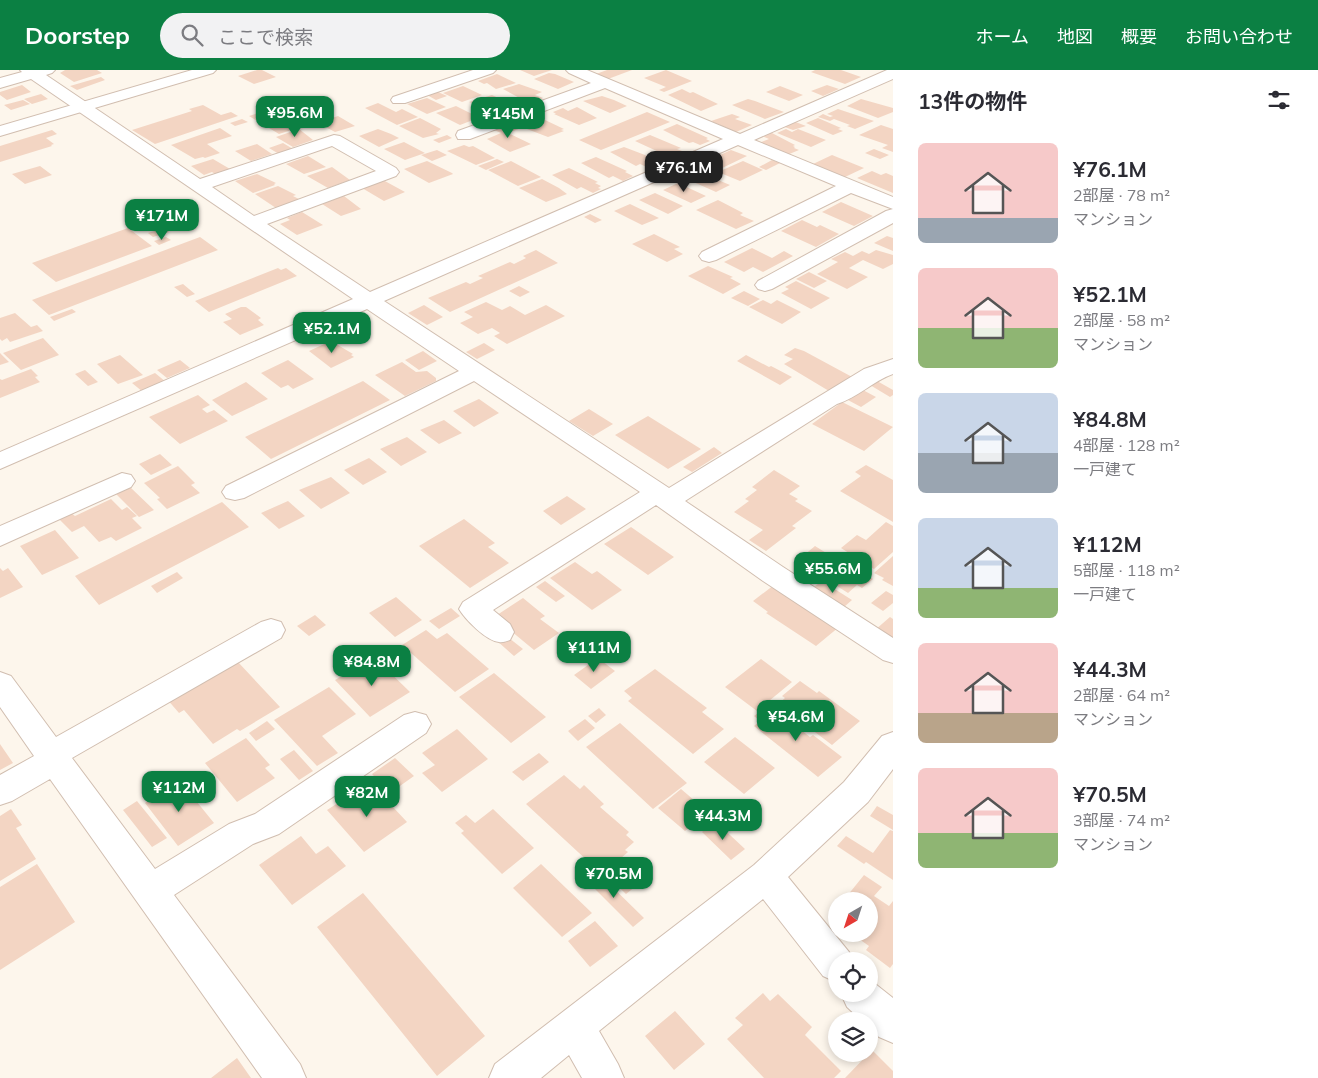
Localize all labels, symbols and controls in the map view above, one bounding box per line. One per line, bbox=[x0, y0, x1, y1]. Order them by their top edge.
search box bbox=[160, 13, 510, 58]
text: Doorstep bbox=[25, 20, 130, 50]
icon: search bbox=[178, 21, 206, 49]
text: ここで検索 bbox=[218, 25, 313, 49]
text: ホーム bbox=[976, 25, 1029, 48]
text: 地図 bbox=[1057, 25, 1093, 48]
text: 概要 bbox=[1121, 25, 1157, 48]
text: お問い合わせ bbox=[1185, 25, 1293, 48]
icon: filters bbox=[1265, 86, 1293, 114]
text: 13件の物件 bbox=[918, 88, 1027, 114]
pin: ¥95.6M bbox=[254, 96, 336, 138]
pin: ¥145M bbox=[473, 97, 543, 139]
text: ¥95.6M bbox=[267, 102, 323, 122]
text: ¥145M bbox=[482, 103, 534, 123]
pin: ¥76.1M bbox=[643, 150, 725, 193]
text: ¥76.1M bbox=[1073, 156, 1147, 182]
text: ¥76.1M bbox=[656, 157, 712, 177]
icon: home bbox=[958, 163, 1018, 223]
text: 2部屋 · 78 m² bbox=[1073, 185, 1170, 205]
pin: ¥171M bbox=[127, 198, 197, 241]
text: ¥171M bbox=[136, 205, 188, 225]
text: マンション bbox=[1073, 209, 1153, 229]
text: ¥52.1M bbox=[1073, 281, 1147, 307]
icon: home bbox=[958, 288, 1018, 348]
text: 2部屋 · 58 m² bbox=[1073, 310, 1170, 330]
pin: ¥52.1M bbox=[291, 312, 373, 354]
text: ¥52.1M bbox=[304, 318, 360, 338]
text: マンション bbox=[1073, 334, 1153, 354]
text: ¥84.8M bbox=[1073, 406, 1147, 432]
icon: home bbox=[958, 413, 1018, 473]
text: 4部屋 · 128 m² bbox=[1073, 435, 1180, 455]
text: 一戸建て bbox=[1073, 459, 1137, 479]
text: ¥112M bbox=[1073, 531, 1142, 557]
icon: home bbox=[958, 538, 1018, 598]
pin: ¥55.6M bbox=[792, 552, 874, 594]
text: ¥55.6M bbox=[805, 558, 861, 578]
text: 5部屋 · 118 m² bbox=[1073, 560, 1180, 580]
text: 一戸建て bbox=[1073, 584, 1137, 604]
pin: ¥111M bbox=[559, 630, 629, 673]
text: ¥111M bbox=[568, 637, 620, 657]
pin: ¥84.8M bbox=[331, 644, 413, 687]
text: ¥84.8M bbox=[344, 651, 400, 671]
text: ¥44.3M bbox=[1073, 656, 1147, 682]
icon: home bbox=[958, 663, 1018, 723]
text: 2部屋 · 64 m² bbox=[1073, 685, 1170, 705]
pin: ¥54.6M bbox=[755, 700, 837, 742]
text: ¥54.6M bbox=[768, 706, 824, 726]
text: マンション bbox=[1073, 709, 1153, 729]
pin: ¥112M bbox=[144, 770, 214, 813]
pin: ¥82M bbox=[337, 776, 397, 818]
text: ¥112M bbox=[153, 777, 205, 797]
text: ¥70.5M bbox=[1073, 781, 1147, 807]
text: ¥82M bbox=[346, 782, 388, 802]
icon: home bbox=[958, 788, 1018, 848]
pin: ¥44.3M bbox=[682, 798, 764, 841]
text: ¥44.3M bbox=[695, 805, 751, 825]
text: 3部屋 · 74 m² bbox=[1073, 810, 1170, 830]
text: マンション bbox=[1073, 834, 1153, 854]
pin: ¥70.5M bbox=[573, 856, 655, 899]
text: ¥70.5M bbox=[586, 863, 642, 883]
north arrow bbox=[828, 892, 878, 942]
map controls bbox=[828, 892, 878, 1062]
button: locate bbox=[828, 952, 878, 1002]
button: layers bbox=[828, 1012, 878, 1062]

